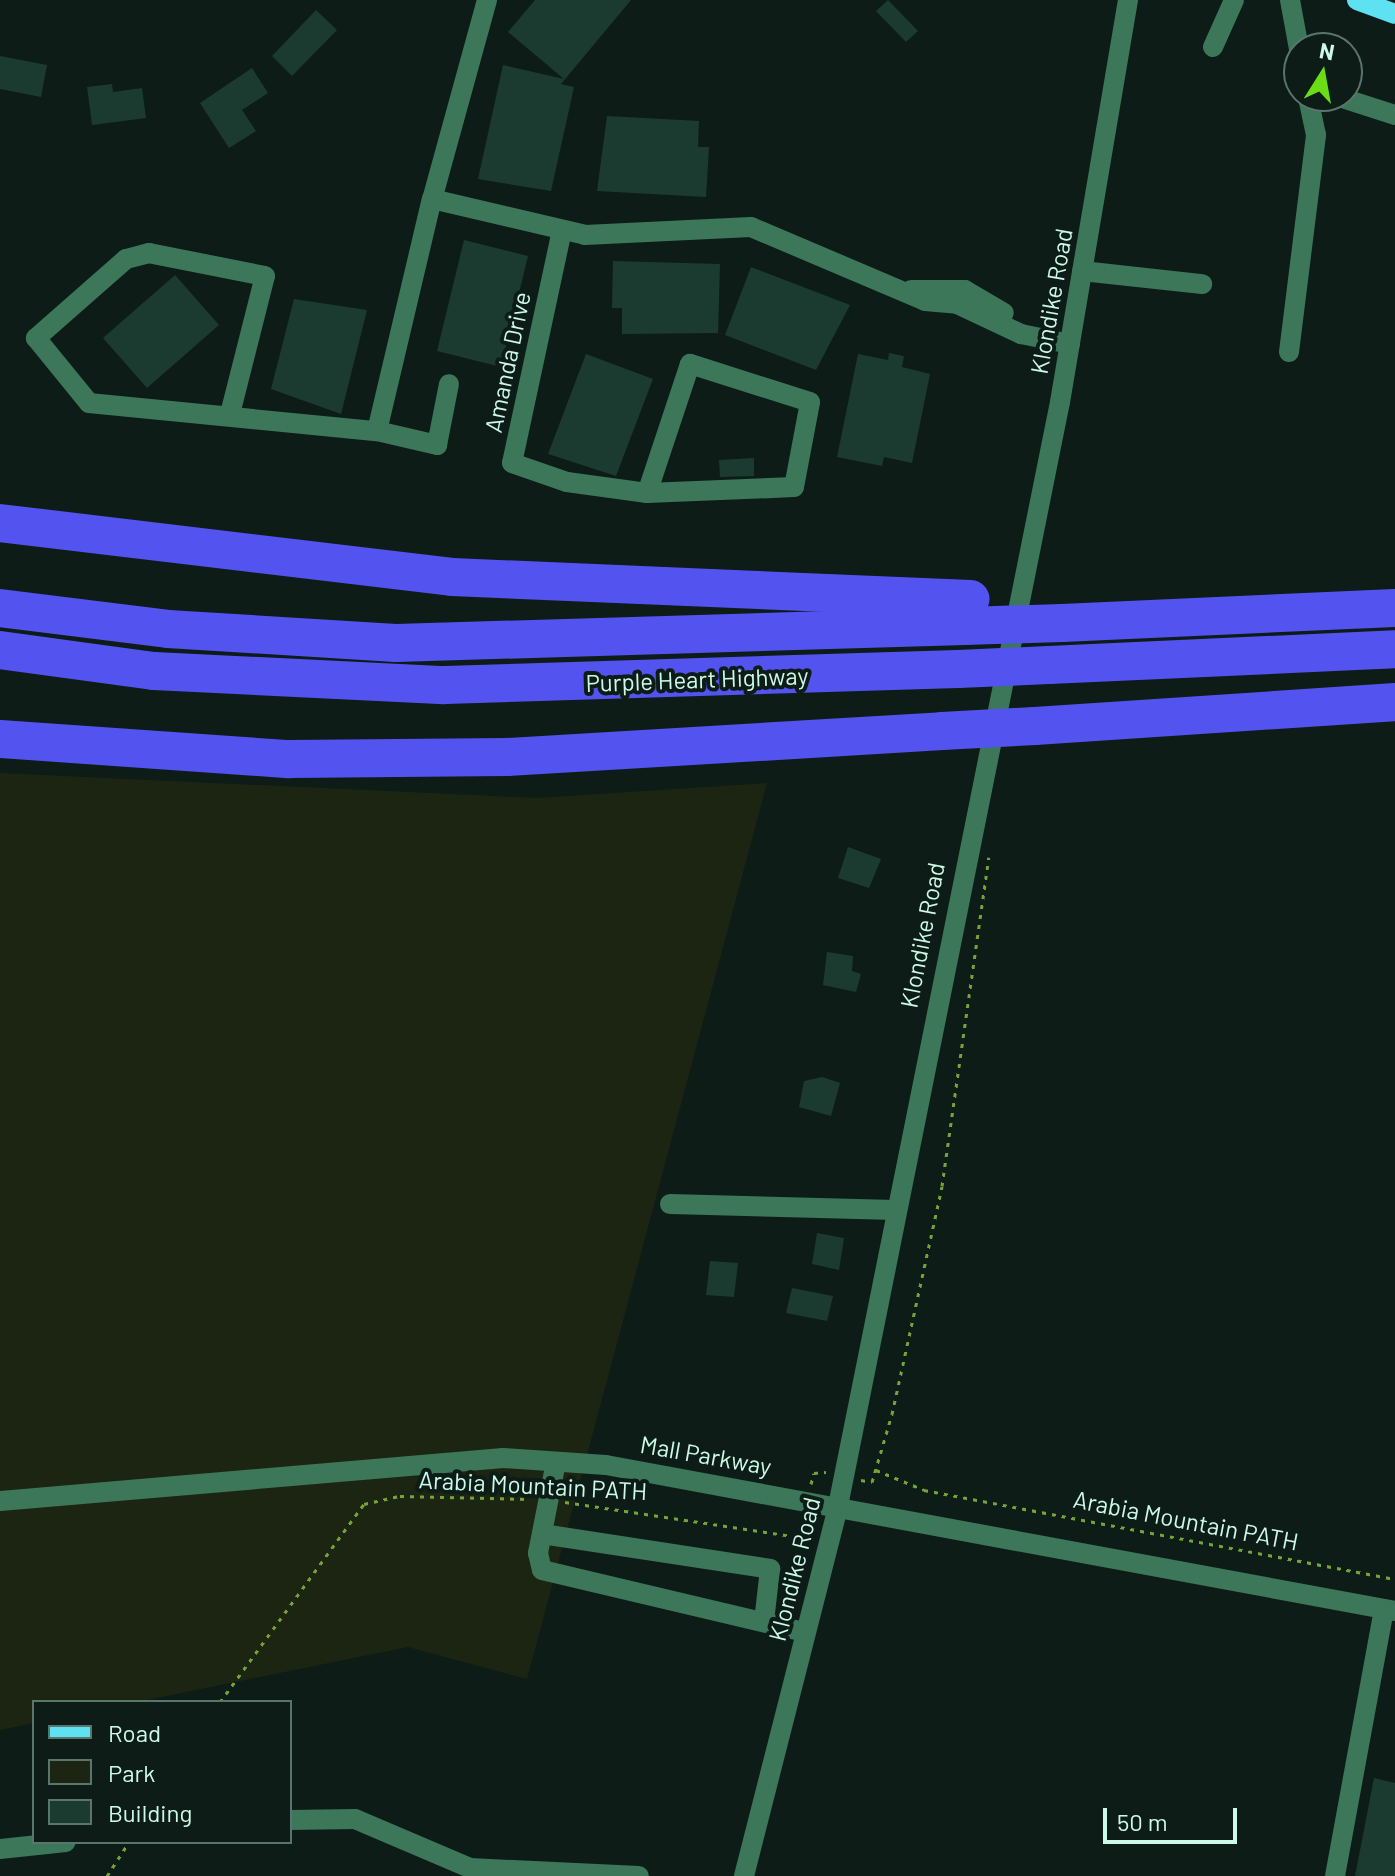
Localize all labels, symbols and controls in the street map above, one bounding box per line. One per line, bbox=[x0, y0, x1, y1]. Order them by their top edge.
north arrow bbox=[1283, 32, 1363, 112]
text: N bbox=[1318, 36, 1337, 65]
street label: Klondike Road bbox=[1024, 226, 1078, 376]
street label: Amanda Drive bbox=[478, 289, 536, 435]
street label: Purple Heart Highway bbox=[585, 661, 809, 697]
street label: Klondike Road bbox=[894, 860, 950, 1010]
street label: Mall Parkway bbox=[638, 1429, 774, 1481]
street label: Arabia Mountain PATH bbox=[418, 1465, 648, 1505]
street label: Arabia Mountain PATH bbox=[1071, 1484, 1301, 1556]
street label: Klondike Road bbox=[762, 1494, 826, 1644]
legend bbox=[32, 1700, 292, 1844]
text: Road bbox=[108, 1718, 161, 1747]
text: Park bbox=[108, 1758, 155, 1787]
scale bar bbox=[1107, 1792, 1241, 1842]
text: Building bbox=[108, 1798, 192, 1827]
text: 50 m bbox=[1117, 1807, 1168, 1836]

